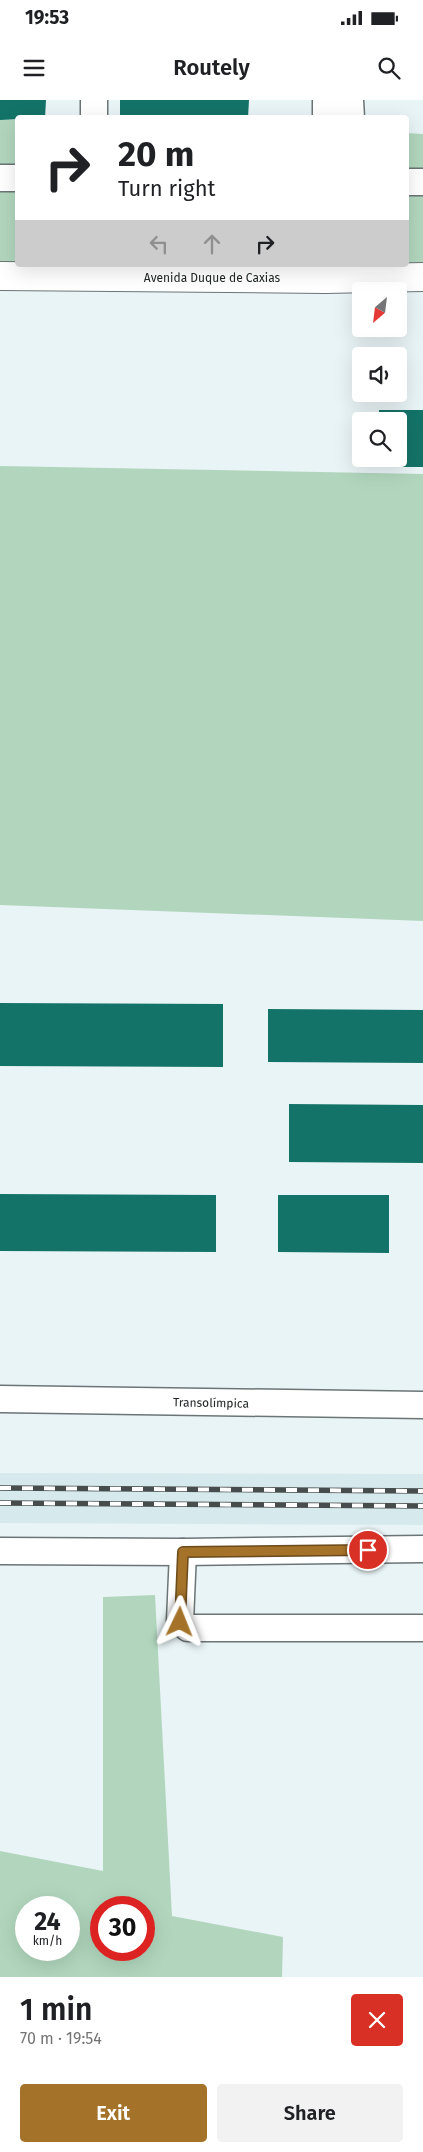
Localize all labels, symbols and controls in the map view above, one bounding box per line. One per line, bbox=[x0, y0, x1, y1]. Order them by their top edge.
text: 19:53 bbox=[25, 6, 69, 29]
icon: menu bbox=[20, 54, 48, 82]
text: Routely bbox=[173, 54, 250, 81]
icon: search bbox=[375, 54, 403, 82]
text: 20 m bbox=[118, 133, 194, 175]
icon: right bbox=[35, 135, 100, 200]
text: Turn right bbox=[118, 175, 215, 202]
icon: left bbox=[145, 230, 173, 258]
icon: ahead bbox=[198, 230, 226, 258]
icon: right bbox=[251, 230, 279, 258]
street label: Avenida Duque de Caxias bbox=[144, 271, 281, 285]
north arrow bbox=[352, 282, 408, 338]
map controls bbox=[352, 282, 407, 467]
button: sound bbox=[352, 347, 407, 402]
button: search bbox=[352, 412, 407, 467]
street label: Transolímpica bbox=[173, 1395, 249, 1411]
pin bbox=[347, 1529, 389, 1571]
icon: arrive bbox=[354, 1536, 382, 1564]
position arrow bbox=[153, 1595, 205, 1647]
speed limit sign: 30 bbox=[90, 1896, 155, 1961]
text: 24 bbox=[34, 1907, 61, 1937]
text: km/h bbox=[33, 1934, 62, 1948]
text: 1 min bbox=[20, 1992, 92, 2028]
button: close bbox=[351, 1994, 403, 2046]
text: 70 m · 19:54 bbox=[20, 2029, 102, 2048]
button: Exit bbox=[20, 2084, 207, 2142]
button: Share bbox=[217, 2084, 403, 2142]

